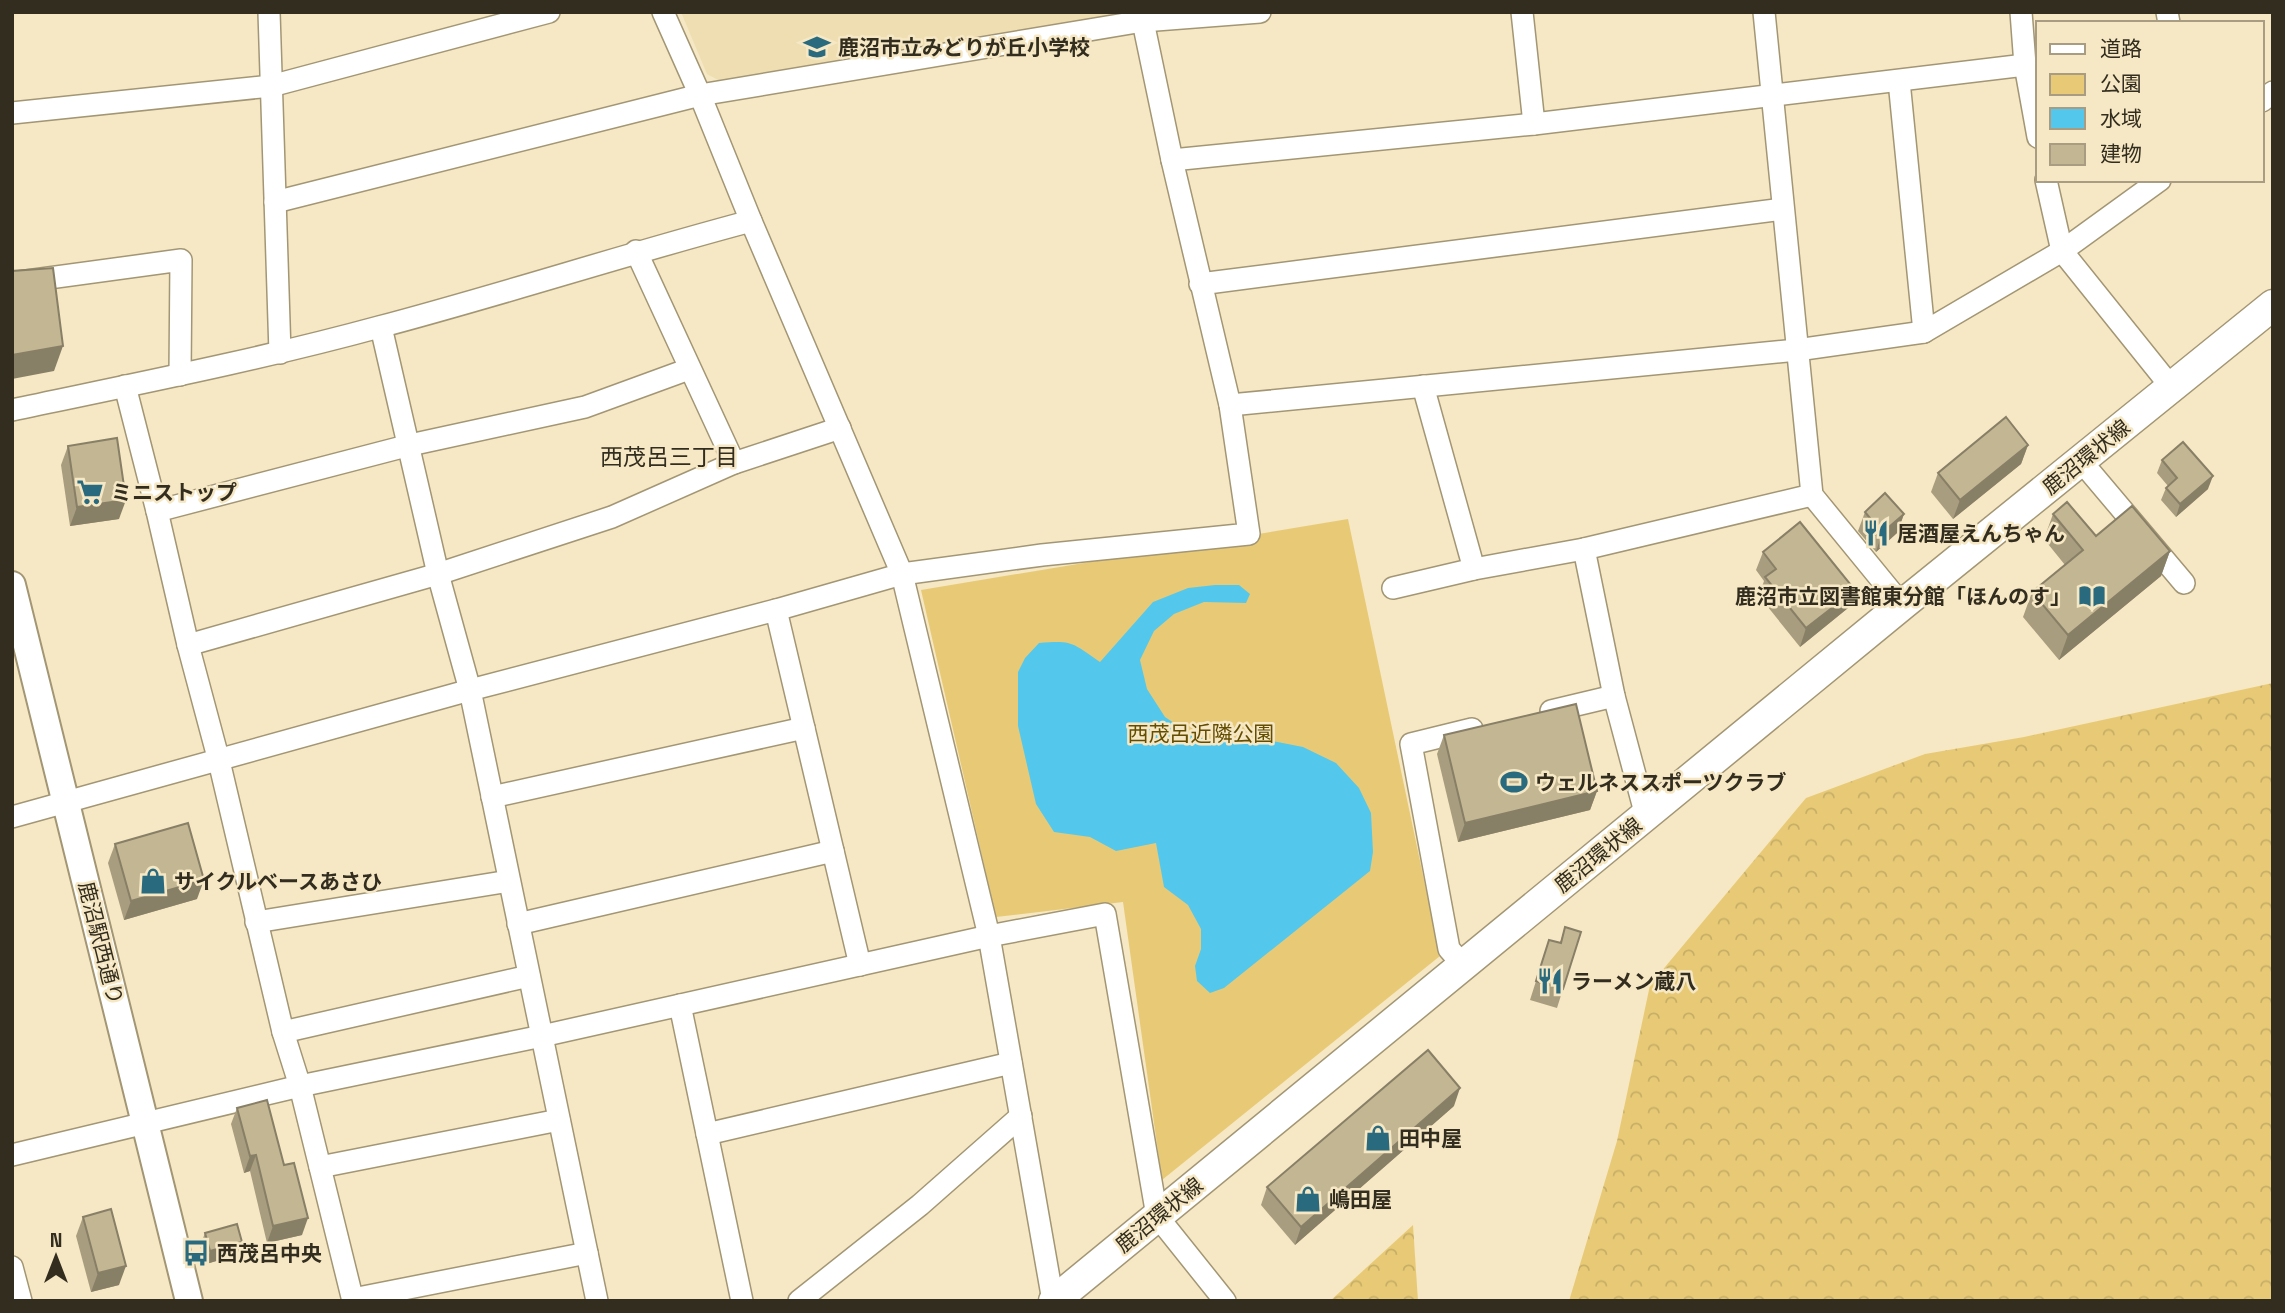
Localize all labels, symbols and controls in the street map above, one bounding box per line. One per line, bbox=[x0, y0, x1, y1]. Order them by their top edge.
legend bbox=[2036, 21, 2264, 182]
school or university icon: 鹿沼市立みどりが丘小学校 bbox=[802, 32, 832, 62]
place label: 鹿沼市立みどりが丘小学校 bbox=[838, 34, 1090, 61]
text: 道路 bbox=[2100, 35, 2142, 62]
text: 公園 bbox=[2100, 70, 2142, 97]
text: 水域 bbox=[2100, 105, 2142, 132]
text: 建物 bbox=[2100, 140, 2142, 167]
street label: 鹿沼環状線 bbox=[2037, 413, 2135, 501]
district label: 西茂呂三丁目 bbox=[600, 442, 738, 472]
supermarket icon: ミニストップ bbox=[75, 477, 105, 507]
place label: ミニストップ bbox=[111, 479, 237, 506]
restaurant icon: 居酒屋えんちゃん bbox=[1861, 518, 1891, 548]
place label: 居酒屋えんちゃん bbox=[1897, 520, 2065, 547]
library icon: 鹿沼市立図書館東分館「ほんのす」 bbox=[2077, 581, 2107, 611]
place label: 鹿沼市立図書館東分館「ほんのす」 bbox=[1735, 583, 2071, 610]
park label: 西茂呂近隣公園 bbox=[1128, 720, 1275, 747]
sports icon: ウェルネススポーツクラブ bbox=[1499, 767, 1529, 797]
place label: ウェルネススポーツクラブ bbox=[1535, 769, 1787, 796]
street label: 鹿沼環状線 bbox=[1549, 811, 1647, 899]
shop icon: サイクルベースあさひ bbox=[138, 866, 168, 896]
place label: サイクルベースあさひ bbox=[174, 868, 382, 895]
street label: 鹿沼駅西通り bbox=[73, 879, 129, 1007]
restaurant icon: ラーメン蔵八 bbox=[1535, 966, 1565, 996]
place label: ラーメン蔵八 bbox=[1571, 968, 1696, 995]
shop icon: 田中屋 bbox=[1363, 1123, 1393, 1153]
place label: 田中屋 bbox=[1399, 1125, 1462, 1152]
street label: 鹿沼環状線 bbox=[1110, 1171, 1208, 1259]
shop icon: 嶋田屋 bbox=[1293, 1184, 1323, 1214]
place label: 嶋田屋 bbox=[1329, 1186, 1392, 1213]
north arrow bbox=[21, 1222, 91, 1292]
text: N bbox=[50, 1228, 62, 1253]
bus stop icon: 西茂呂中央 bbox=[181, 1238, 211, 1268]
place label: 西茂呂中央 bbox=[217, 1240, 322, 1267]

